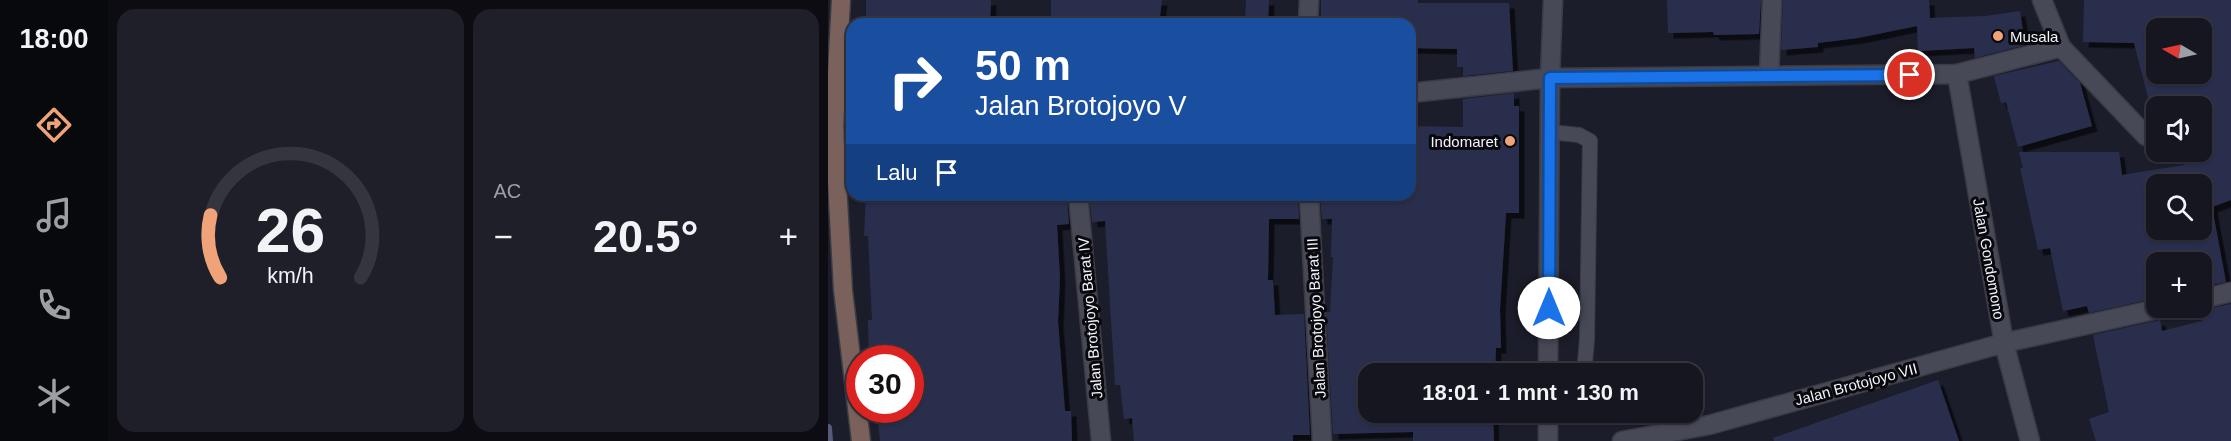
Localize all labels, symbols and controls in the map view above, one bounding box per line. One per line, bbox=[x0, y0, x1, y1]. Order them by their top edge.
north arrow bbox=[2146, 18, 2212, 84]
map controls bbox=[2146, 18, 2212, 318]
text: 18:00 bbox=[19, 24, 89, 54]
place label: Musala bbox=[2010, 28, 2059, 45]
marker: Musala bbox=[1991, 29, 2005, 43]
icon: right bbox=[876, 42, 954, 120]
text: 50 m bbox=[975, 42, 1071, 89]
pin bbox=[1884, 49, 1935, 100]
icon: arrive bbox=[1893, 58, 1926, 91]
text: Jalan Brotojoyo V bbox=[975, 91, 1187, 121]
button: sound bbox=[2146, 96, 2212, 162]
icon: directions bbox=[33, 104, 75, 146]
place label: Indomaret bbox=[1430, 133, 1499, 150]
marker: Indomaret bbox=[1503, 134, 1517, 148]
icon: arrive bbox=[930, 156, 963, 189]
text: Lalu bbox=[876, 160, 918, 185]
button: search bbox=[2146, 174, 2212, 240]
text: AC bbox=[494, 180, 521, 202]
icon: music bbox=[33, 194, 75, 236]
text: 26 bbox=[256, 196, 325, 265]
street label: Jalan Gondomono bbox=[1970, 197, 2008, 321]
text: 20.5° bbox=[593, 211, 699, 262]
text: − bbox=[494, 218, 513, 255]
text: + bbox=[779, 218, 798, 255]
street label: Jalan Brotojoyo Barat IV bbox=[1074, 237, 1106, 399]
street label: Jalan Brotojoyo Barat III bbox=[1303, 238, 1329, 398]
button: + bbox=[2146, 252, 2212, 318]
text: km/h bbox=[267, 264, 313, 288]
position arrow bbox=[1517, 276, 1581, 340]
icon: phone bbox=[33, 284, 75, 326]
speed limit sign: 30 bbox=[846, 345, 924, 423]
street label: Jalan Brotojoyo VII bbox=[1793, 359, 1919, 409]
icon: climate bbox=[33, 375, 75, 417]
text: 18:01 · 1 mnt · 130 m bbox=[1422, 380, 1639, 405]

